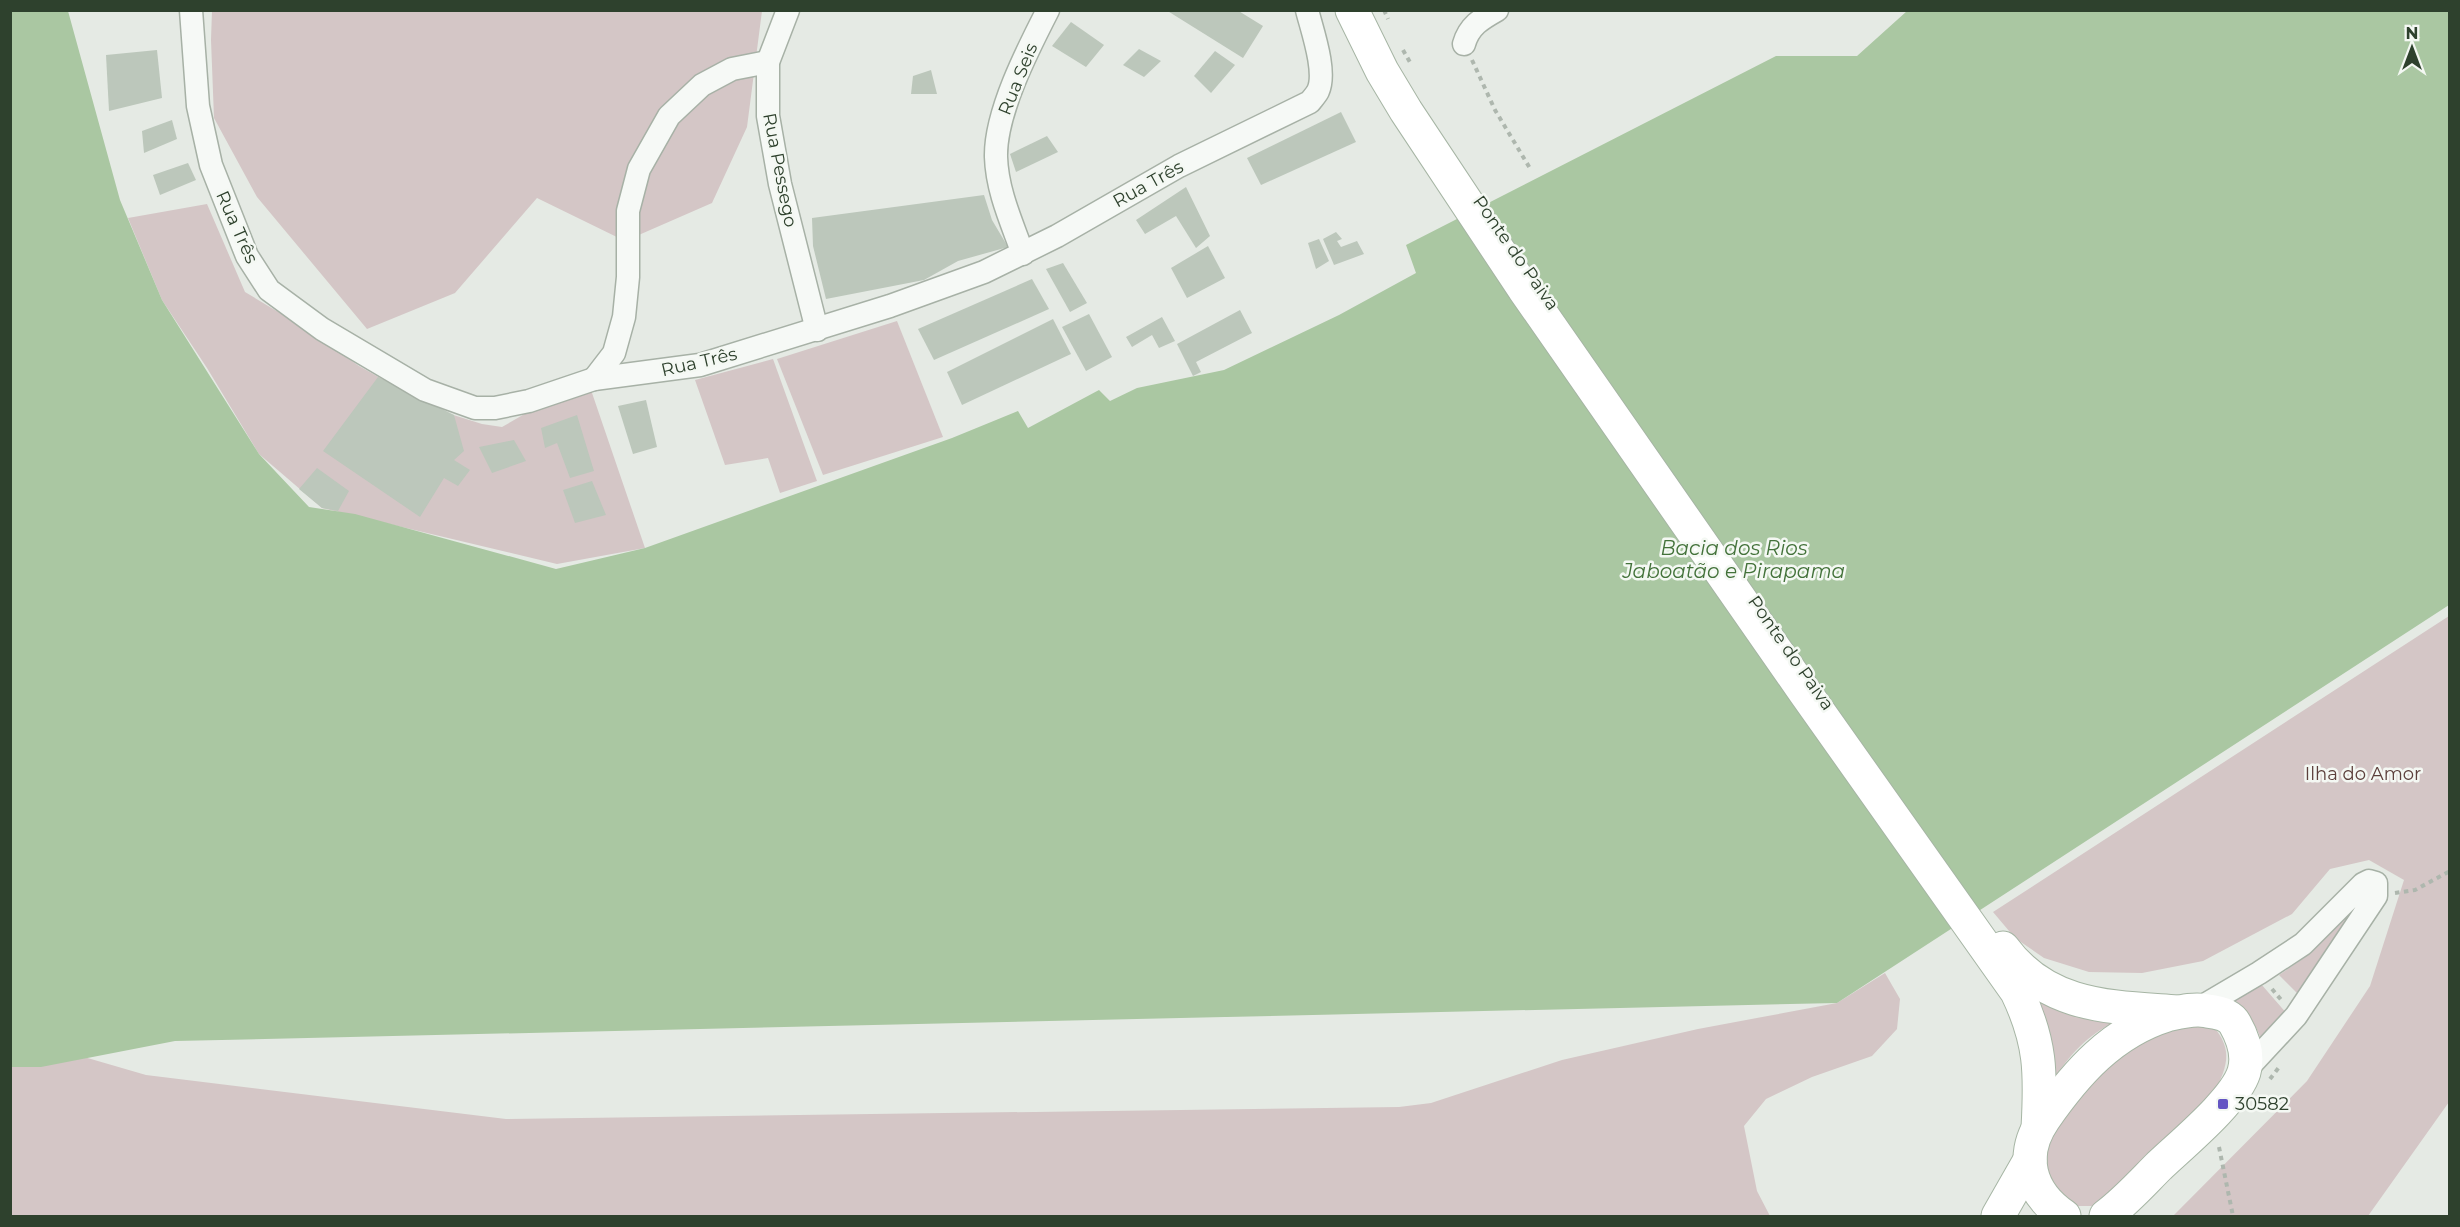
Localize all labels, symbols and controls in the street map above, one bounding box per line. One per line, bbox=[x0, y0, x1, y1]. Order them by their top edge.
north arrow bbox=[2382, 18, 2442, 78]
text: N bbox=[2406, 24, 2418, 43]
street label: Rua Seis bbox=[994, 39, 1043, 118]
street label: Rua Pessego bbox=[758, 111, 802, 229]
street label: Rua Três bbox=[1109, 156, 1187, 212]
street label: Rua Três bbox=[211, 187, 263, 267]
street label: Ponte do Paiva bbox=[1468, 191, 1564, 315]
street label: Rua Três bbox=[659, 343, 739, 381]
water label: Bacia dos Rios Jaboatão e Pirapama bbox=[1622, 536, 1845, 583]
street label: Ponte do Paiva bbox=[1743, 591, 1839, 715]
park label: Ilha do Amor bbox=[2305, 763, 2421, 785]
place label: 30582 bbox=[2235, 1093, 2289, 1115]
marker: 30582 bbox=[2216, 1097, 2230, 1111]

